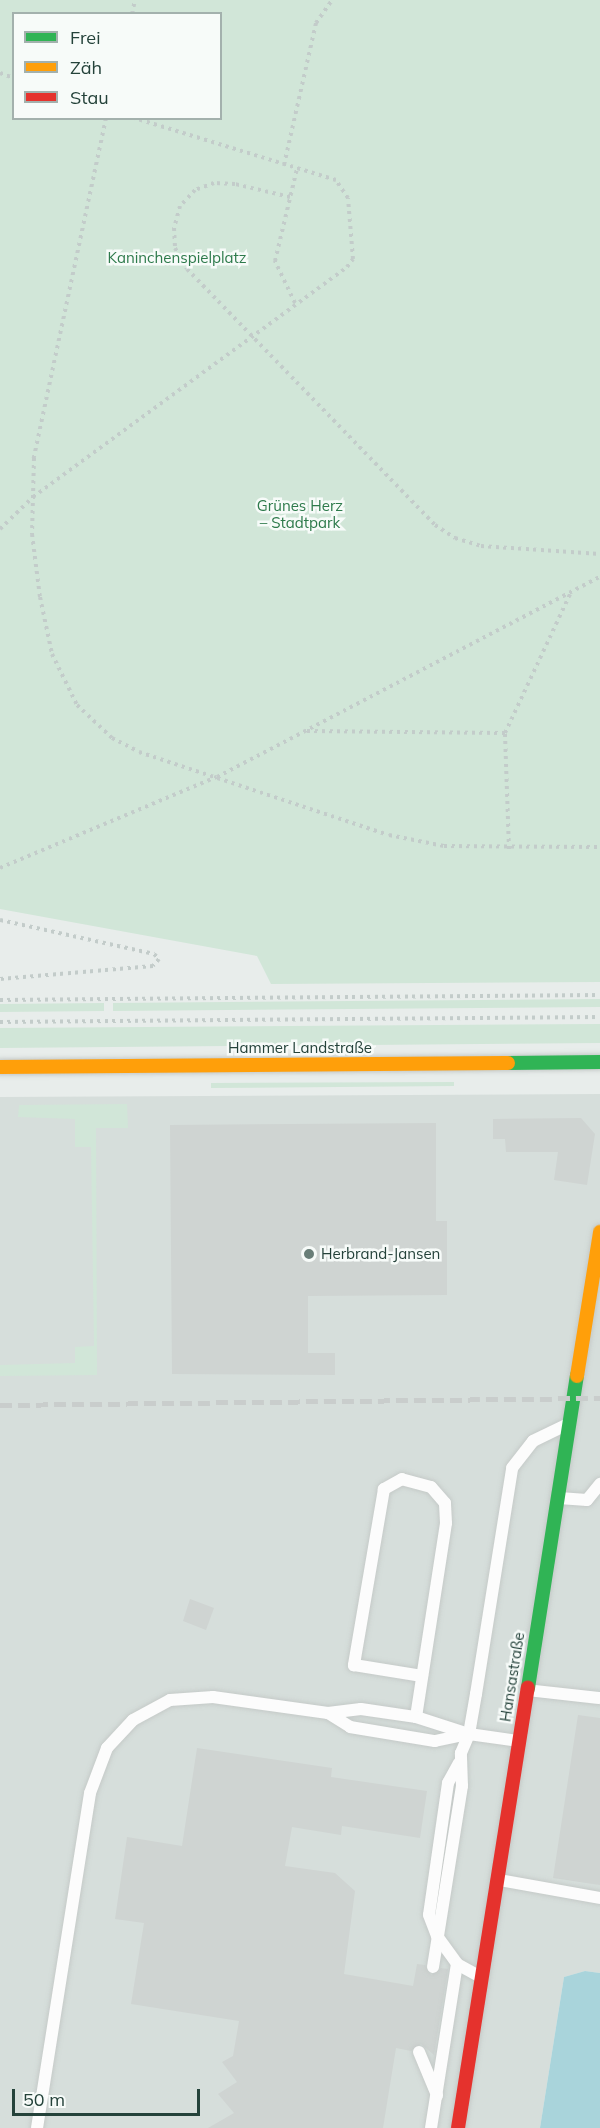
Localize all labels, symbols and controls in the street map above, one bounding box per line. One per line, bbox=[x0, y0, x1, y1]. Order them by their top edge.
legend bbox=[12, 12, 222, 120]
text: Frei bbox=[70, 26, 100, 49]
text: Zäh bbox=[70, 56, 102, 79]
text: Stau bbox=[70, 86, 109, 109]
park label: Kaninchenspielplatz bbox=[107, 249, 247, 267]
park label: Grünes Herz – Stadtpark bbox=[257, 496, 343, 531]
street label: Hammer Landstraße bbox=[228, 1039, 372, 1057]
place label: Herbrand-Jansen bbox=[321, 1245, 440, 1263]
marker: Herbrand-Jansen bbox=[302, 1247, 316, 1261]
street label: Hansastraße bbox=[496, 1631, 528, 1723]
scale bar bbox=[15, 2077, 202, 2115]
text: 50 m bbox=[23, 2088, 65, 2111]

